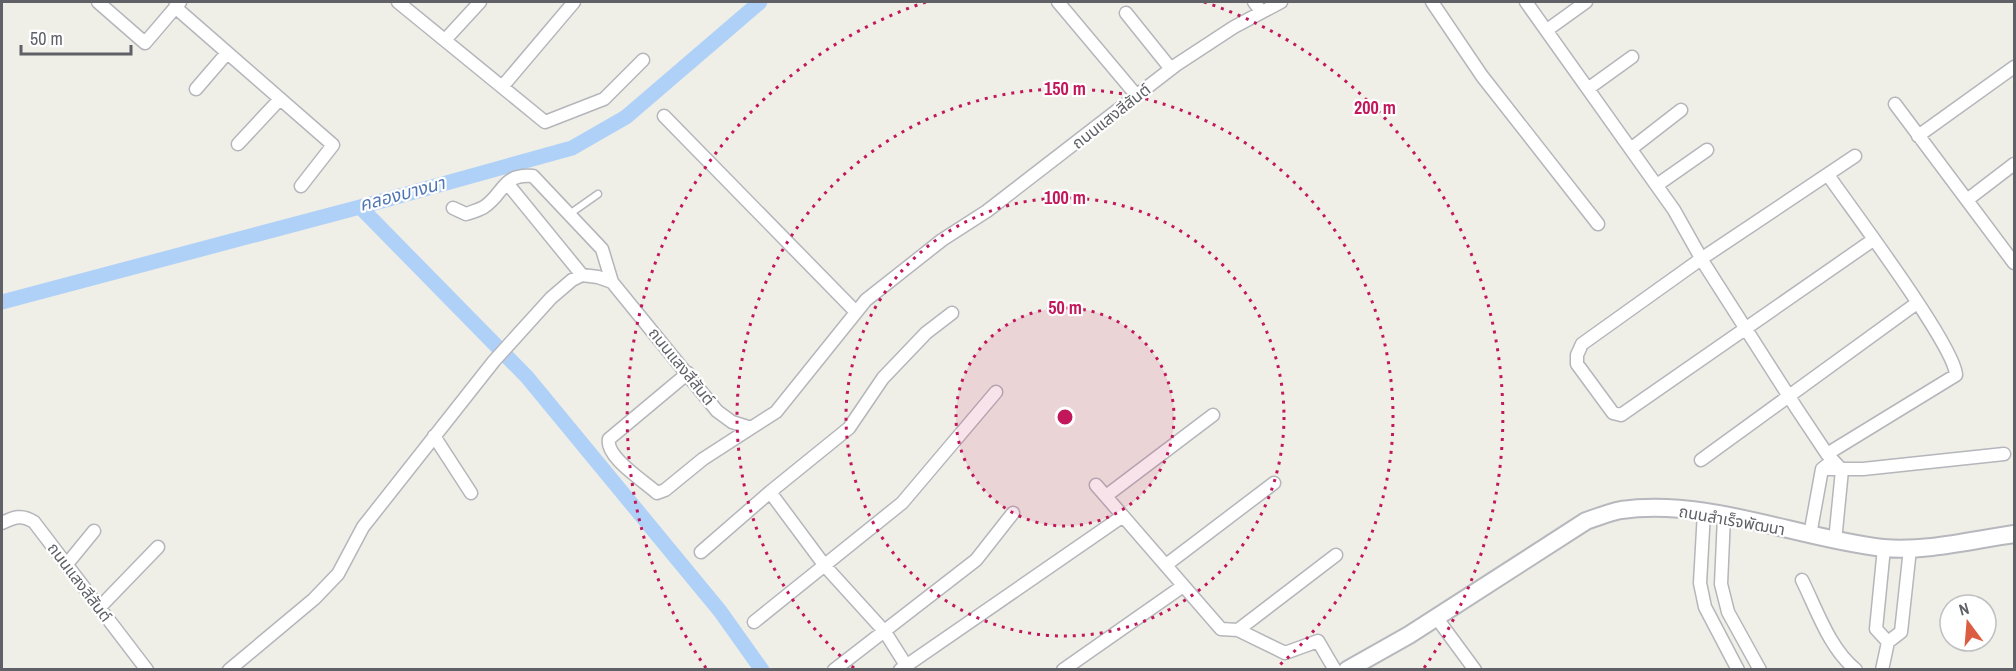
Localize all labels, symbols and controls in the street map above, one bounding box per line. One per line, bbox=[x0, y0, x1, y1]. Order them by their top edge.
scale bar bbox=[21, 18, 130, 56]
text: 50 m bbox=[30, 26, 63, 51]
text: 150 m bbox=[1044, 76, 1086, 101]
street label: ถนนแสงสีสันต์ bbox=[1067, 78, 1155, 154]
text: 200 m bbox=[1354, 95, 1396, 120]
water label: คลองบางนา bbox=[356, 170, 448, 217]
text: 100 m bbox=[1044, 185, 1086, 210]
text: 50 m bbox=[1048, 295, 1082, 320]
street label: ถนนแสงสีสันต์ bbox=[644, 322, 720, 410]
centre of rings bbox=[1055, 407, 1075, 427]
street label: ถนนสำเร็จพัฒนา bbox=[1677, 500, 1787, 540]
street label: ถนนแสงสีสันต์ bbox=[43, 538, 117, 626]
north arrow bbox=[1938, 593, 1998, 653]
text: N bbox=[1956, 597, 1971, 620]

